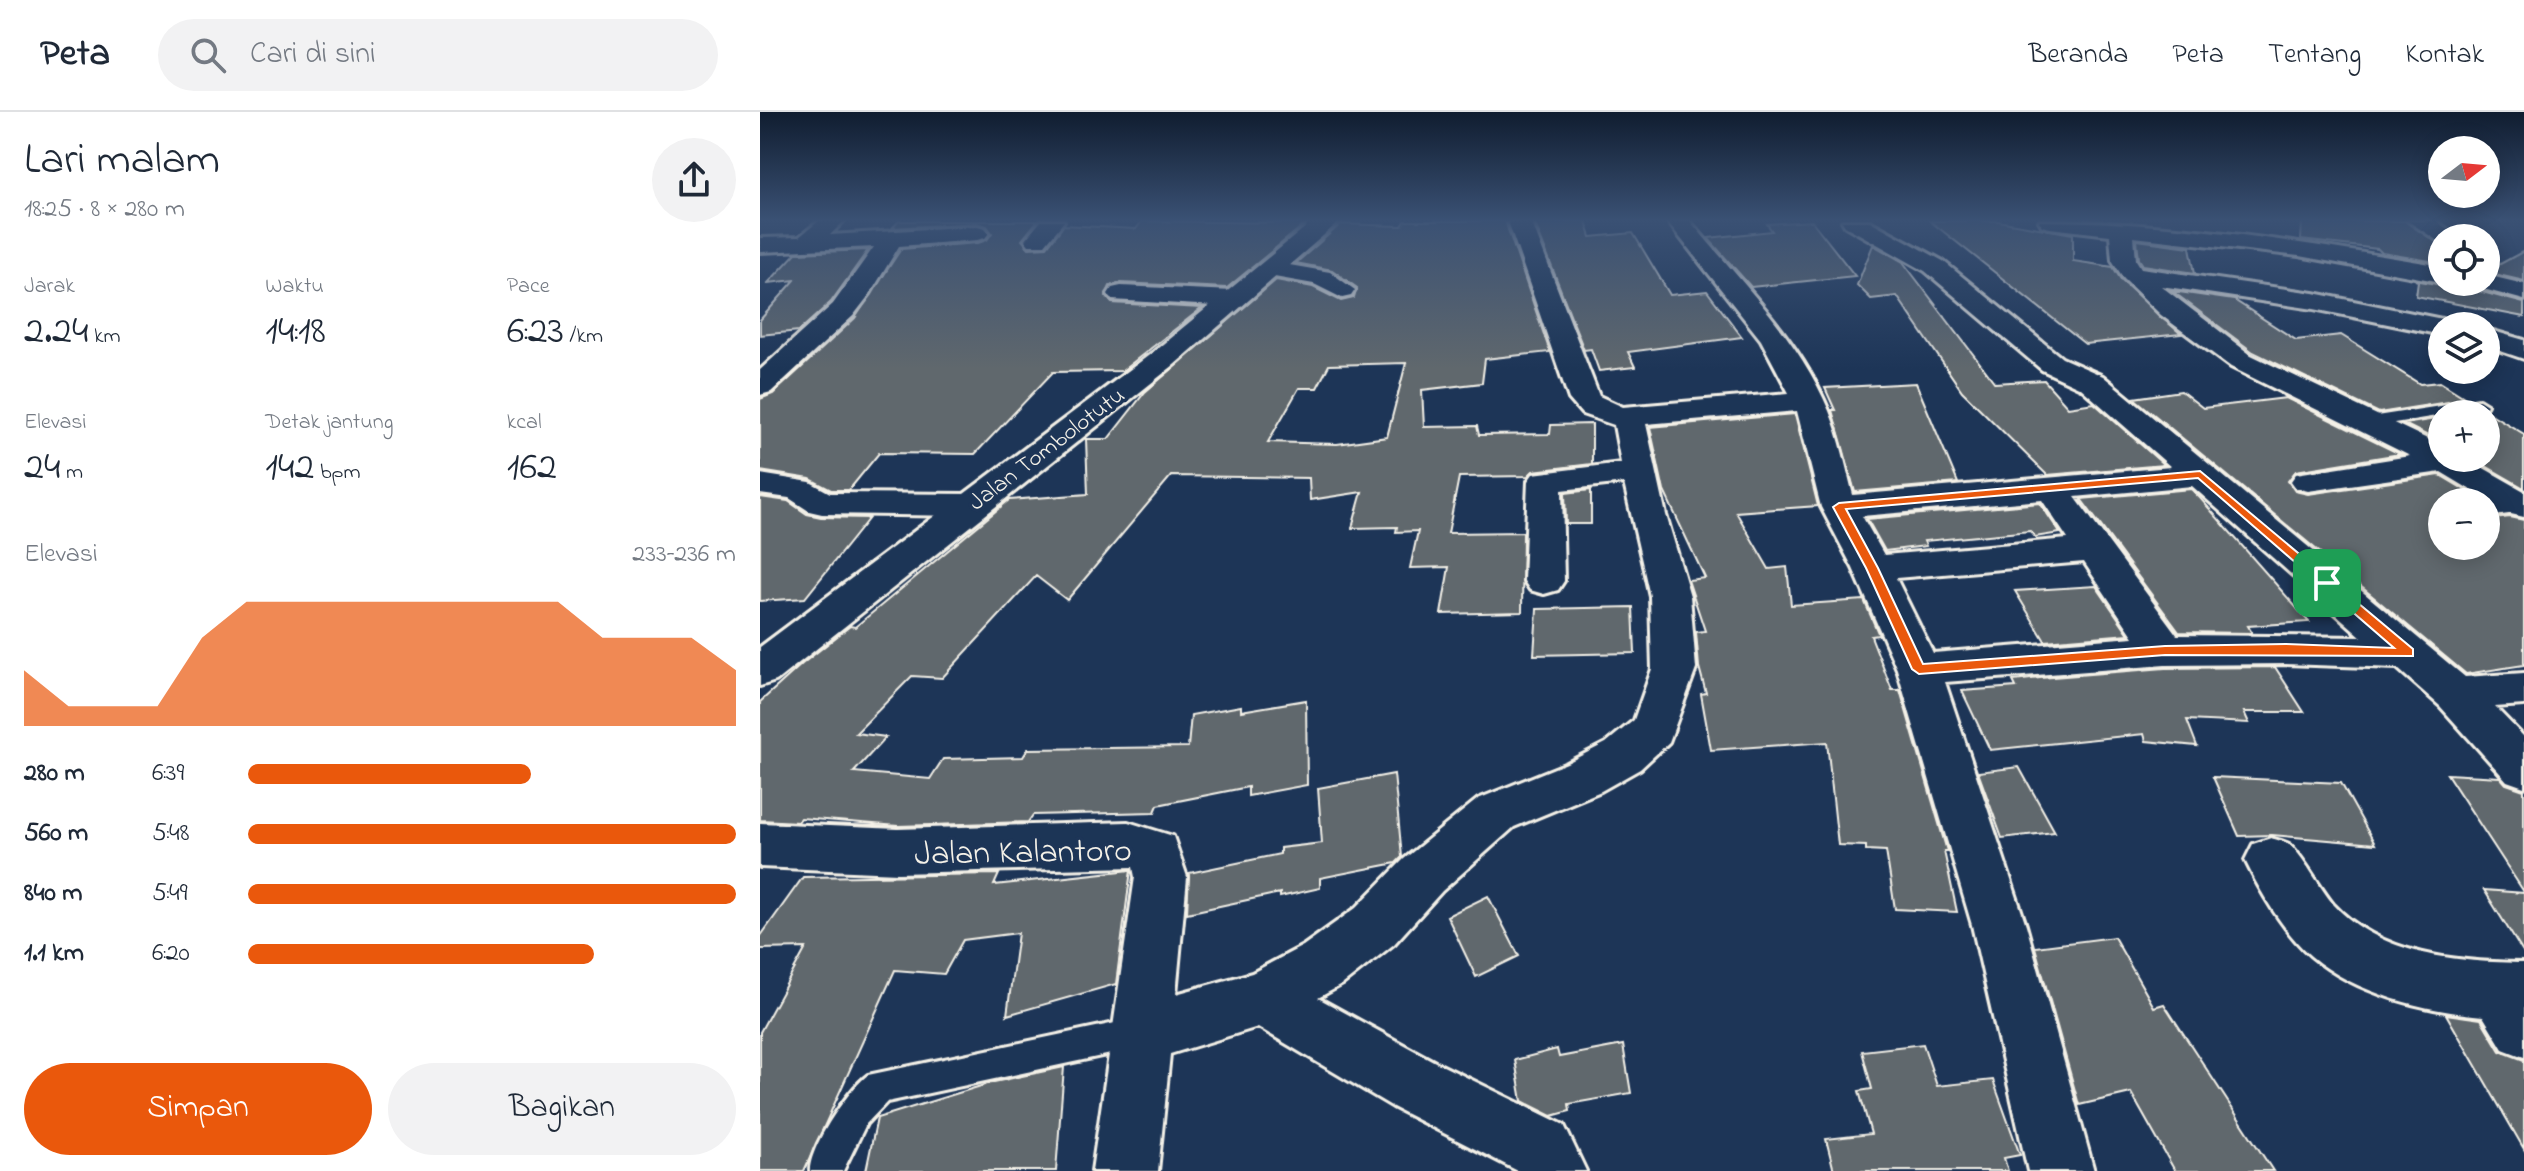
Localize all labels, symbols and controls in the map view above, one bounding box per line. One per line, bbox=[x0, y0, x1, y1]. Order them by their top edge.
search box bbox=[158, 19, 718, 91]
text: Peta bbox=[40, 27, 110, 83]
icon: search bbox=[186, 33, 230, 77]
text: Cari di sini bbox=[250, 33, 376, 77]
text: Beranda bbox=[2028, 35, 2128, 76]
text: Peta bbox=[2172, 35, 2224, 76]
text: Tentang bbox=[2268, 35, 2361, 76]
text: Kontak bbox=[2405, 35, 2484, 76]
text: Lari malam bbox=[24, 129, 220, 193]
north arrow bbox=[2428, 136, 2500, 208]
map controls bbox=[2428, 136, 2500, 560]
button: share bbox=[652, 138, 736, 222]
text: 18:25 · 8 × 280 m bbox=[24, 191, 185, 229]
button: locate bbox=[2428, 224, 2500, 296]
text: Jarak bbox=[24, 271, 75, 303]
text: Waktu bbox=[265, 271, 324, 303]
text: Pace bbox=[507, 271, 550, 303]
text: 2.24 bbox=[24, 303, 88, 362]
text: 14:18 bbox=[265, 303, 326, 362]
text: 6:23 bbox=[507, 303, 564, 362]
button: layers bbox=[2428, 312, 2500, 384]
text: km bbox=[88, 321, 121, 353]
text: /km bbox=[564, 321, 603, 353]
street label: Jalan Tombolotutu bbox=[962, 380, 1133, 520]
button: + bbox=[2428, 400, 2500, 472]
text: Elevasi bbox=[24, 407, 86, 439]
text: Detak jantung bbox=[265, 407, 394, 439]
text: kcal bbox=[507, 407, 542, 439]
text: 24 bbox=[24, 439, 60, 498]
text: 142 bbox=[265, 439, 314, 498]
text: 162 bbox=[507, 439, 557, 498]
text: m bbox=[60, 457, 83, 489]
text: bpm bbox=[314, 457, 361, 489]
button: − bbox=[2428, 488, 2500, 560]
text: Elevasi bbox=[24, 536, 98, 574]
text: 233–236 m bbox=[632, 536, 736, 574]
pin bbox=[2293, 549, 2361, 617]
icon: arrive bbox=[2305, 561, 2349, 605]
text: 280 m bbox=[24, 755, 85, 793]
text: 6:39 bbox=[152, 755, 184, 793]
text: 560 m bbox=[24, 815, 88, 853]
text: 5:48 bbox=[152, 815, 190, 853]
street label: Jalan Kalantoro bbox=[914, 827, 1132, 881]
text: 840 m bbox=[24, 875, 82, 913]
text: 5:49 bbox=[152, 875, 188, 913]
text: 1.1 km bbox=[24, 935, 84, 973]
text: 6:20 bbox=[152, 935, 190, 973]
button: Simpan bbox=[24, 1063, 372, 1155]
button: Bagikan bbox=[388, 1063, 736, 1155]

